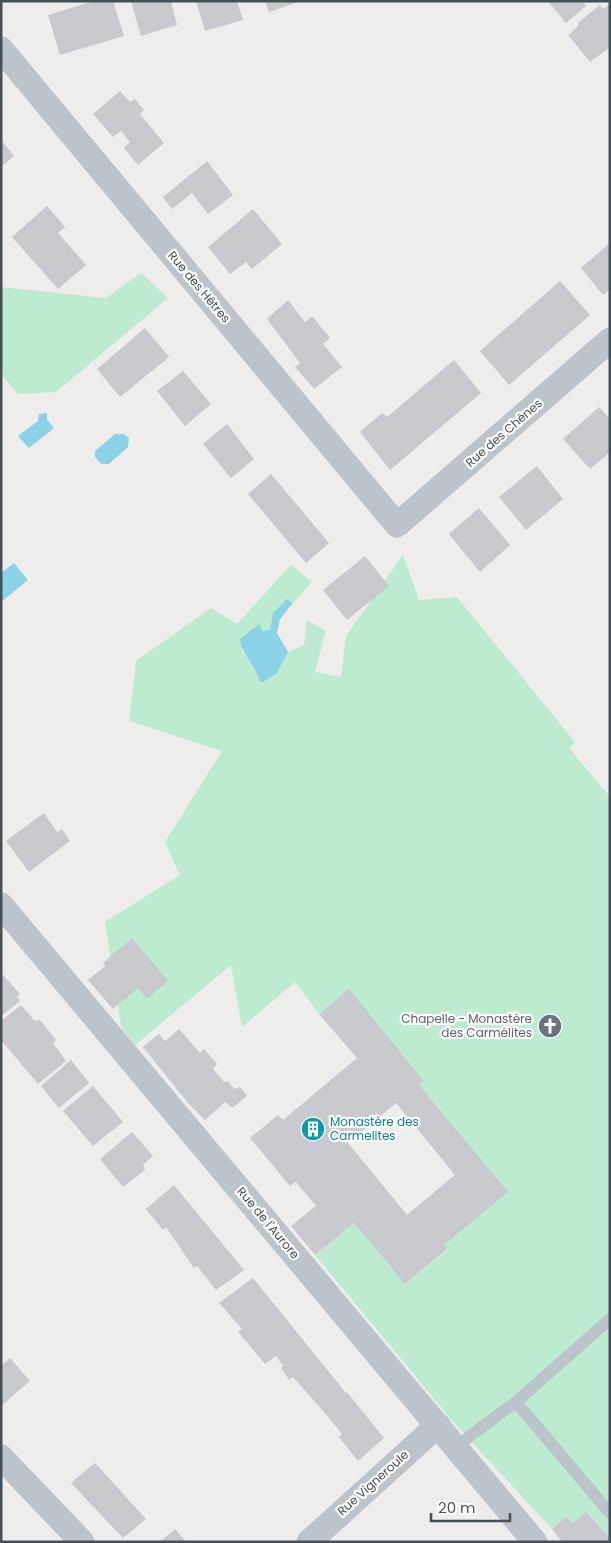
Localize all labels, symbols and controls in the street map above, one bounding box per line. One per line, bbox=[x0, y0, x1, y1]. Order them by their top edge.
street label: Rue des Hêtres bbox=[164, 247, 234, 326]
street label: Rue des Chênes bbox=[462, 395, 546, 471]
place label: Chapelle - Monastère des Carmélites bbox=[401, 1010, 532, 1041]
church icon: Chapelle - Monastère des Carmélites bbox=[537, 1013, 563, 1039]
place label: Monastère des Carmelites bbox=[330, 1113, 419, 1144]
building icon: Monastère des Carmelites bbox=[300, 1116, 326, 1142]
street label: Rue de l'Aurore bbox=[233, 1183, 304, 1262]
street label: Rue Vigneroule bbox=[333, 1446, 412, 1519]
scale bar bbox=[431, 1490, 510, 1522]
text: 20 m bbox=[438, 1497, 476, 1518]

